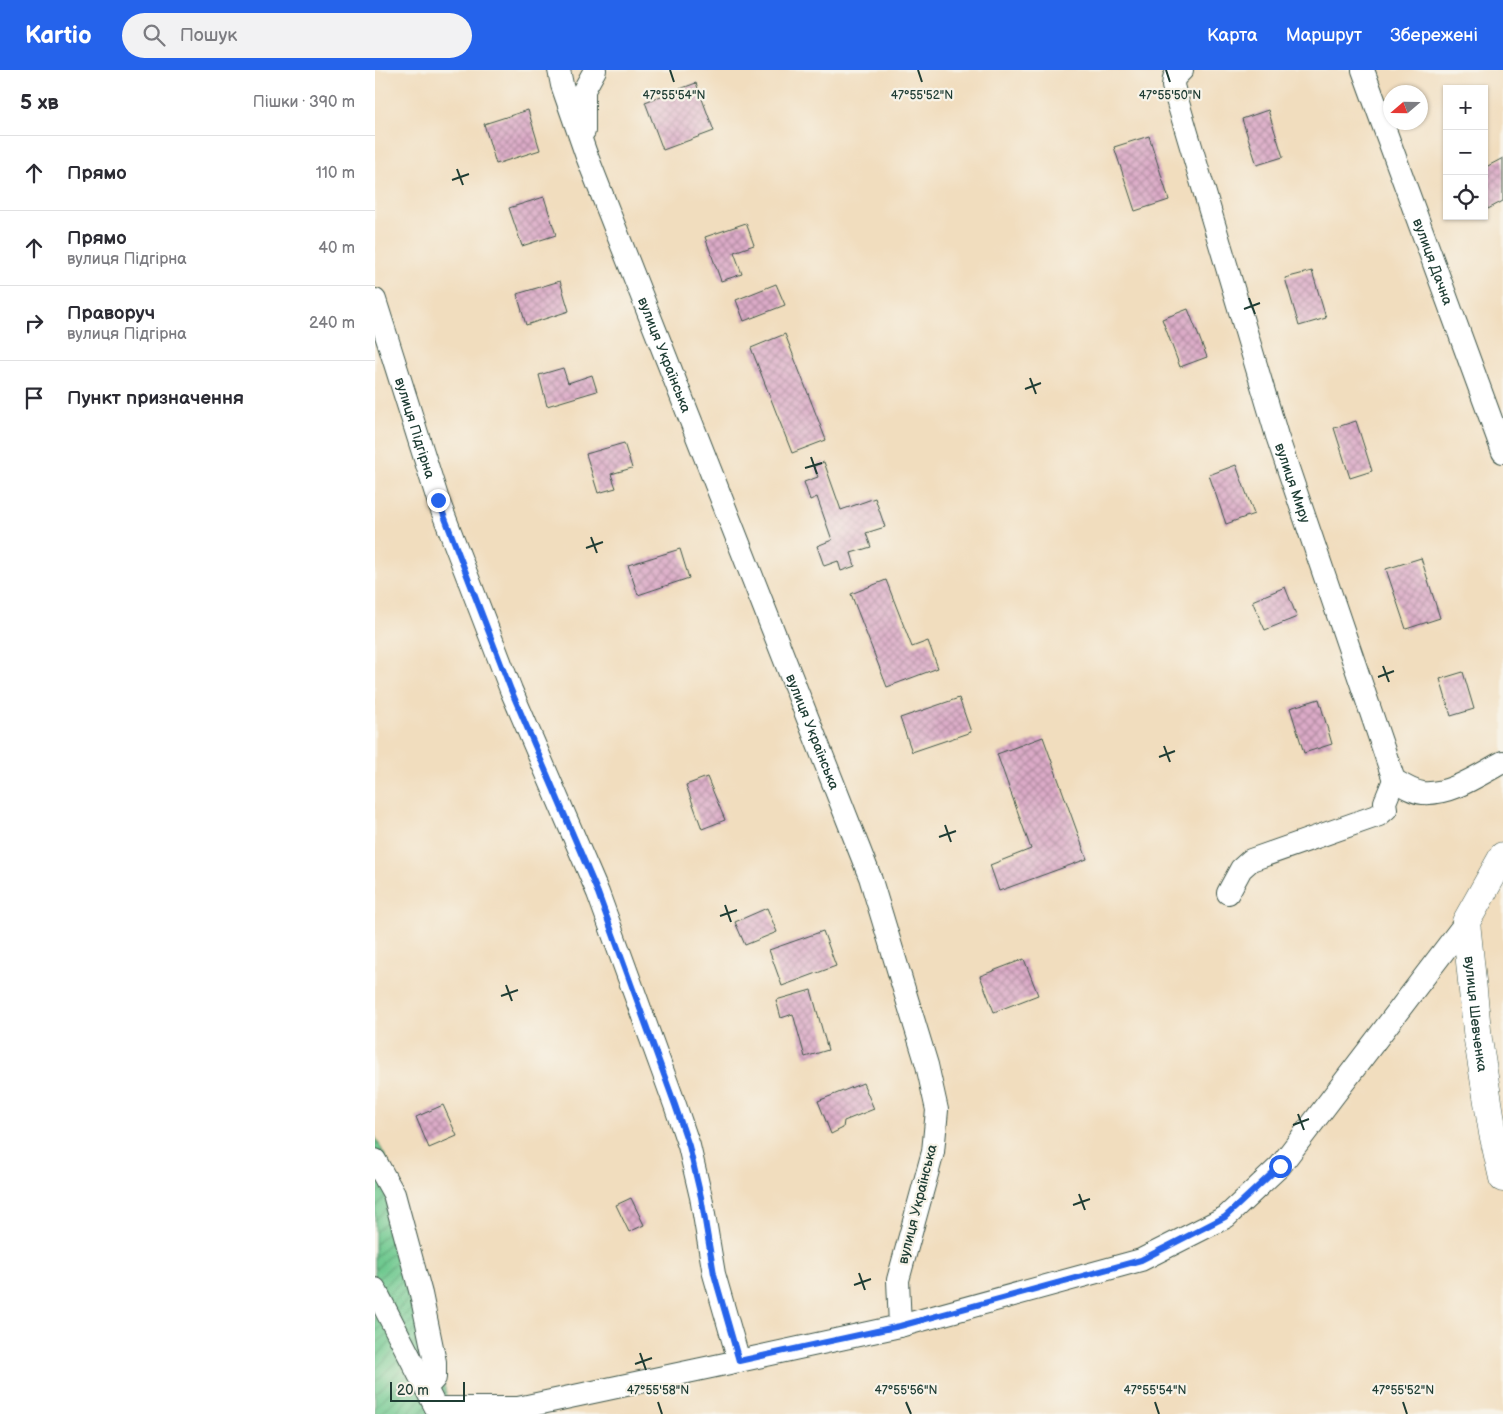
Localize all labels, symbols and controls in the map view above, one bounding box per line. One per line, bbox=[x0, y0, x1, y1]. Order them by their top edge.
search box bbox=[122, 13, 472, 58]
text: Kartio bbox=[25, 21, 92, 50]
icon: search bbox=[140, 21, 168, 49]
text: Пошук bbox=[180, 24, 237, 47]
text: Карта bbox=[1207, 25, 1258, 46]
text: Маршрут bbox=[1286, 25, 1362, 46]
text: Збережені bbox=[1390, 25, 1478, 46]
north arrow bbox=[1383, 85, 1428, 130]
map controls bbox=[1443, 85, 1488, 220]
button: + bbox=[1443, 85, 1488, 130]
text: 47°55'54"N bbox=[643, 88, 705, 103]
text: 47°55'52"N bbox=[891, 88, 953, 103]
text: 47°55'50"N bbox=[1139, 88, 1201, 103]
text: 5 хв bbox=[20, 90, 59, 115]
text: Пішки · 390 m bbox=[253, 93, 355, 112]
button: − bbox=[1443, 130, 1488, 175]
icon: ahead bbox=[20, 159, 48, 187]
text: Прямо bbox=[67, 162, 127, 185]
text: 110 m bbox=[316, 164, 355, 183]
button: locate bbox=[1443, 175, 1488, 220]
street label: вулиця Дачна bbox=[1409, 216, 1457, 308]
text: Прямо bbox=[67, 227, 127, 250]
icon: ahead bbox=[20, 234, 48, 262]
text: 40 m bbox=[318, 239, 355, 258]
text: вулиця Підгірна bbox=[67, 250, 187, 269]
street label: вулиця Українська bbox=[634, 295, 695, 416]
text: Праворуч bbox=[67, 302, 155, 325]
icon: right bbox=[20, 309, 48, 337]
text: 240 m bbox=[309, 314, 355, 333]
text: вулиця Підгірна bbox=[67, 325, 187, 344]
street label: вулиця Підгірна bbox=[391, 375, 439, 481]
icon: arrive bbox=[20, 384, 48, 412]
text: Пункт призначення bbox=[67, 387, 244, 410]
street label: вулиця Миру bbox=[1271, 441, 1314, 526]
route end bbox=[427, 489, 450, 512]
street label: вулиця Українська bbox=[782, 672, 843, 793]
street label: вулиця Шевченка bbox=[1460, 955, 1491, 1074]
street label: вулиця Українська bbox=[894, 1142, 941, 1266]
route start bbox=[1269, 1155, 1292, 1178]
scale bar bbox=[390, 1379, 465, 1402]
text: 20 m bbox=[397, 1382, 429, 1399]
text: 47°55'58"N bbox=[627, 1383, 689, 1398]
text: 47°55'56"N bbox=[875, 1383, 937, 1398]
text: 47°55'54"N bbox=[1124, 1383, 1186, 1398]
text: 47°55'52"N bbox=[1372, 1383, 1434, 1398]

